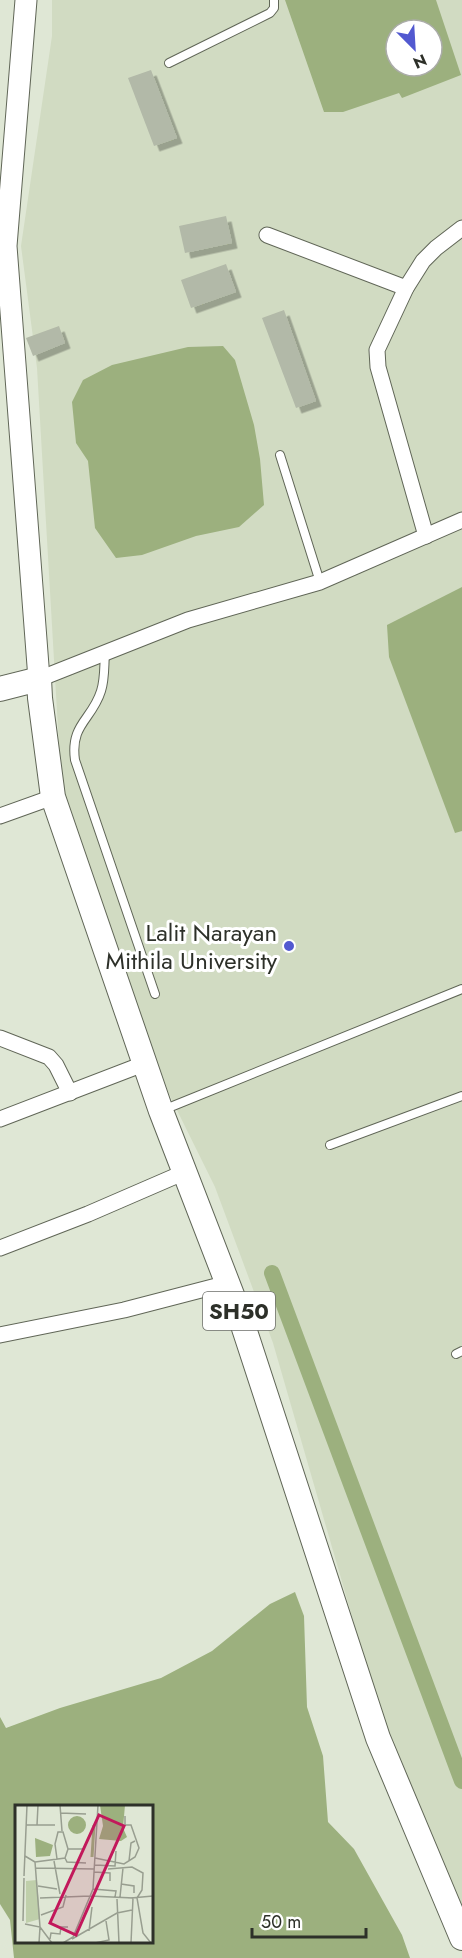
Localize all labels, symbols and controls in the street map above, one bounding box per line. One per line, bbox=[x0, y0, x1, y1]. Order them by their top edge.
north arrow bbox=[384, 18, 444, 78]
text: N bbox=[409, 48, 430, 74]
place label: Lalit Narayan Mithila University bbox=[106, 915, 277, 978]
marker: Lalit Narayan Mithila University bbox=[282, 939, 296, 953]
road number: SH50 bbox=[203, 1292, 275, 1330]
inset map bbox=[15, 1805, 153, 1943]
scale bar bbox=[252, 1901, 366, 1939]
text: 50 m bbox=[261, 1909, 301, 1935]

